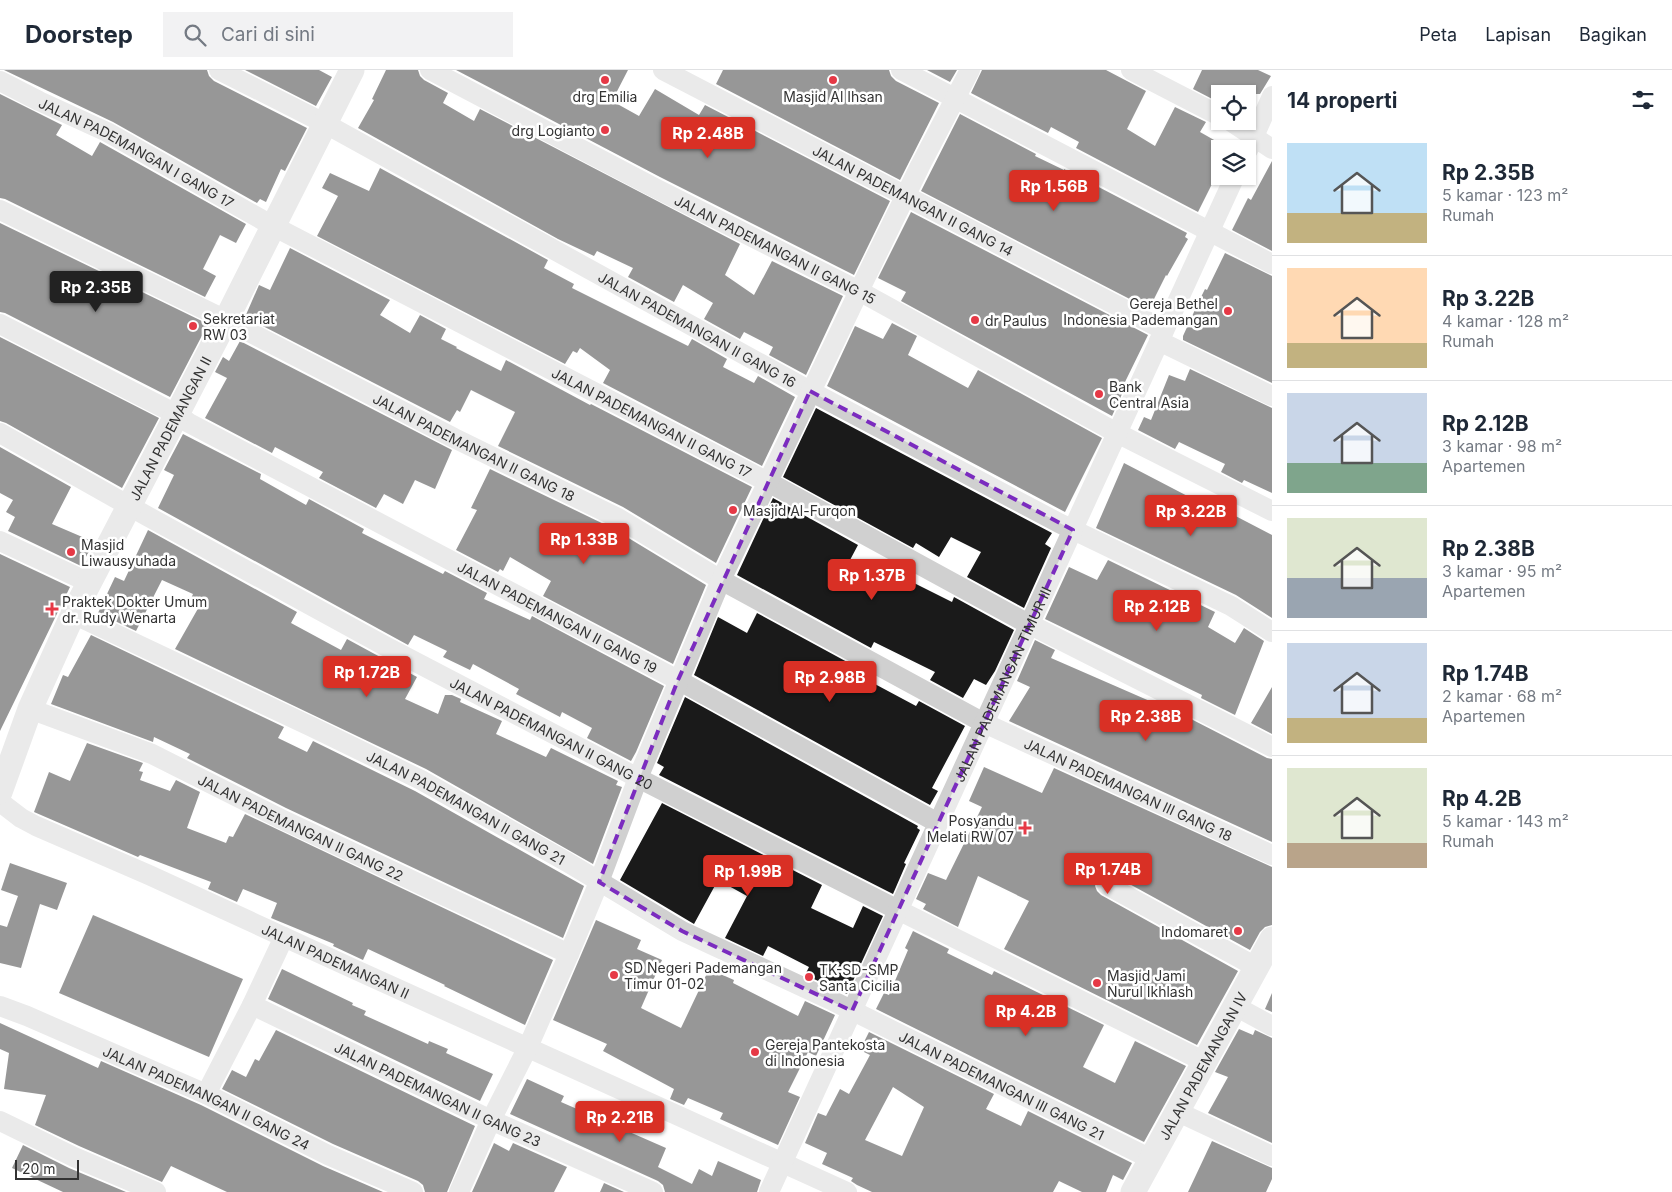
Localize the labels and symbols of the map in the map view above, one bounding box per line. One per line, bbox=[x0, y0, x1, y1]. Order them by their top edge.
marker: drg Emilia bbox=[599, 74, 611, 86]
marker: Masjid Al Ihsan bbox=[827, 74, 839, 86]
place label: drg Emilia bbox=[573, 88, 637, 105]
place label: Masjid Al Ihsan bbox=[783, 88, 883, 105]
street label: JALAN PADEMANGAN I GANG 17 bbox=[36, 94, 237, 211]
pin: Rp 2.48B bbox=[656, 116, 760, 159]
place label: drg Logianto bbox=[512, 122, 595, 139]
marker: drg Logianto bbox=[599, 124, 611, 136]
street label: JALAN PADEMANGAN II GANG 14 bbox=[810, 141, 1017, 259]
pin: Rp 1.56B bbox=[1002, 170, 1106, 212]
street label: JALAN PADEMANGAN II GANG 15 bbox=[672, 191, 879, 307]
street label: JALAN PADEMANGAN II GANG 16 bbox=[595, 268, 799, 390]
pin: Rp 2.35B bbox=[44, 270, 148, 313]
place label: Gereja Bethel Indonesia Pademangan bbox=[1063, 295, 1218, 328]
marker: Gereja Bethel Indonesia Pademangan bbox=[1222, 305, 1234, 317]
place label: Sekretariat RW 03 bbox=[203, 310, 275, 343]
place label: dr Paulus bbox=[985, 312, 1047, 329]
marker: dr Paulus bbox=[969, 314, 981, 326]
marker: Sekretariat RW 03 bbox=[187, 320, 199, 332]
street label: JALAN PADEMANGAN II bbox=[125, 353, 214, 503]
street label: JALAN PADEMANGAN II GANG 17 bbox=[549, 363, 755, 481]
place label: Bank Central Asia bbox=[1109, 378, 1189, 411]
marker: Bank Central Asia bbox=[1093, 388, 1105, 400]
street label: JALAN PADEMANGAN II GANG 18 bbox=[370, 389, 578, 504]
pin: Rp 3.22B bbox=[1139, 494, 1243, 537]
place label: Masjid Al-Furqon bbox=[743, 502, 856, 519]
marker: Masjid Al-Furqon bbox=[727, 504, 739, 516]
pin: Rp 1.33B bbox=[532, 522, 636, 565]
place label: Masjid Liwausyuhada bbox=[81, 536, 176, 569]
marker: Masjid Liwausyuhada bbox=[65, 546, 77, 558]
street label: JALAN PADEMANGAN II GANG 19 bbox=[455, 557, 661, 676]
pin: Rp 1.37B bbox=[820, 558, 924, 601]
street label: JALAN PADEMANGAN TIMUR III bbox=[950, 584, 1054, 784]
pin: Rp 2.12B bbox=[1105, 590, 1209, 632]
place label: Praktek Dokter Umum dr. Rudy Wenarta bbox=[62, 593, 207, 626]
marker: Praktek Dokter Umum dr. Rudy Wenarta bbox=[46, 603, 58, 615]
pin: Rp 1.72B bbox=[315, 656, 419, 698]
pin: Rp 2.98B bbox=[778, 660, 882, 703]
street label: JALAN PADEMANGAN II GANG 20 bbox=[447, 673, 656, 793]
pin: Rp 2.38B bbox=[1094, 700, 1198, 742]
street label: JALAN PADEMANGAN III GANG 18 bbox=[1022, 734, 1235, 844]
street label: JALAN PADEMANGAN II GANG 21 bbox=[364, 746, 568, 868]
street label: JALAN PADEMANGAN II GANG 22 bbox=[195, 770, 406, 884]
place label: Posyandu Melati RW 07 bbox=[927, 812, 1014, 845]
marker: Posyandu Melati RW 07 bbox=[1018, 821, 1032, 835]
pin: Rp 1.74B bbox=[1056, 852, 1160, 895]
pin: Rp 1.99B bbox=[696, 854, 800, 897]
street label: JALAN PADEMANGAN II bbox=[259, 920, 412, 1002]
place label: Indomaret bbox=[1161, 923, 1228, 940]
marker: Indomaret bbox=[1232, 925, 1244, 937]
place label: SD Negeri Pademangan Timur 01-02 bbox=[624, 959, 782, 992]
place label: TK-SD-SMP Santa Cicilia bbox=[819, 961, 900, 994]
place label: Masjid Jami Nurul Ikhlash bbox=[1107, 967, 1193, 1000]
marker: SD Negeri Pademangan Timur 01-02 bbox=[608, 969, 620, 981]
marker: TK-SD-SMP Santa Cicilia bbox=[803, 971, 815, 983]
marker: Masjid Jami Nurul Ikhlash bbox=[1091, 977, 1103, 989]
street label: JALAN PADEMANGAN IV bbox=[1155, 989, 1250, 1143]
pin: Rp 4.2B bbox=[980, 994, 1072, 1037]
street label: JALAN PADEMANGAN III GANG 21 bbox=[896, 1027, 1107, 1143]
place label: Gereja Pantekosta di Indonesia bbox=[765, 1036, 885, 1069]
street label: JALAN PADEMANGAN II GANG 23 bbox=[332, 1038, 544, 1150]
street label: JALAN PADEMANGAN II GANG 24 bbox=[101, 1042, 313, 1153]
marker: Gereja Pantekosta di Indonesia bbox=[749, 1046, 761, 1058]
pin: Rp 2.21B bbox=[568, 1100, 672, 1143]
scale bar bbox=[15, 1157, 79, 1180]

